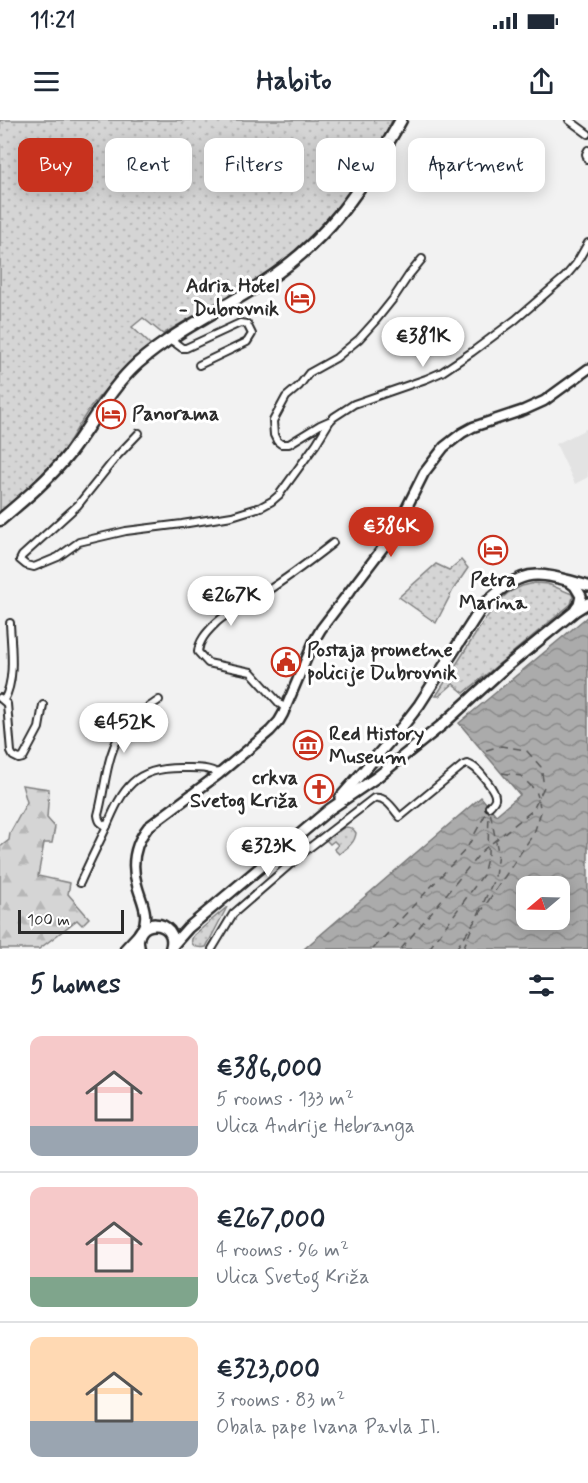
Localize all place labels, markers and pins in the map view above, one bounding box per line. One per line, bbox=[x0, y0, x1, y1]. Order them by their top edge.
place label: Adria Hotel - Dubrovnik bbox=[179, 273, 279, 323]
hotel icon: Adria Hotel - Dubrovnik bbox=[284, 282, 316, 314]
pin: €381K bbox=[381, 317, 465, 368]
hotel icon: Panorama bbox=[95, 398, 127, 430]
place label: Panorama bbox=[132, 401, 219, 428]
pin: €386K bbox=[349, 507, 433, 558]
hotel icon: Petra Marina bbox=[477, 534, 509, 566]
place label: Petra Marina bbox=[459, 567, 528, 617]
pin: €267K bbox=[189, 576, 273, 627]
place label: Postaja prometne policije Dubrovnik bbox=[307, 637, 457, 687]
public building icon: Postaja prometne policije Dubrovnik bbox=[270, 646, 302, 678]
pin: €452K bbox=[82, 703, 166, 754]
place label: Red History Museum bbox=[329, 721, 424, 771]
museum icon: Red History Museum bbox=[292, 729, 324, 761]
place label: crkva Svetog Križa bbox=[190, 765, 298, 815]
church icon: crkva Svetog Križa bbox=[303, 773, 335, 805]
pin: €323K bbox=[226, 827, 310, 878]

